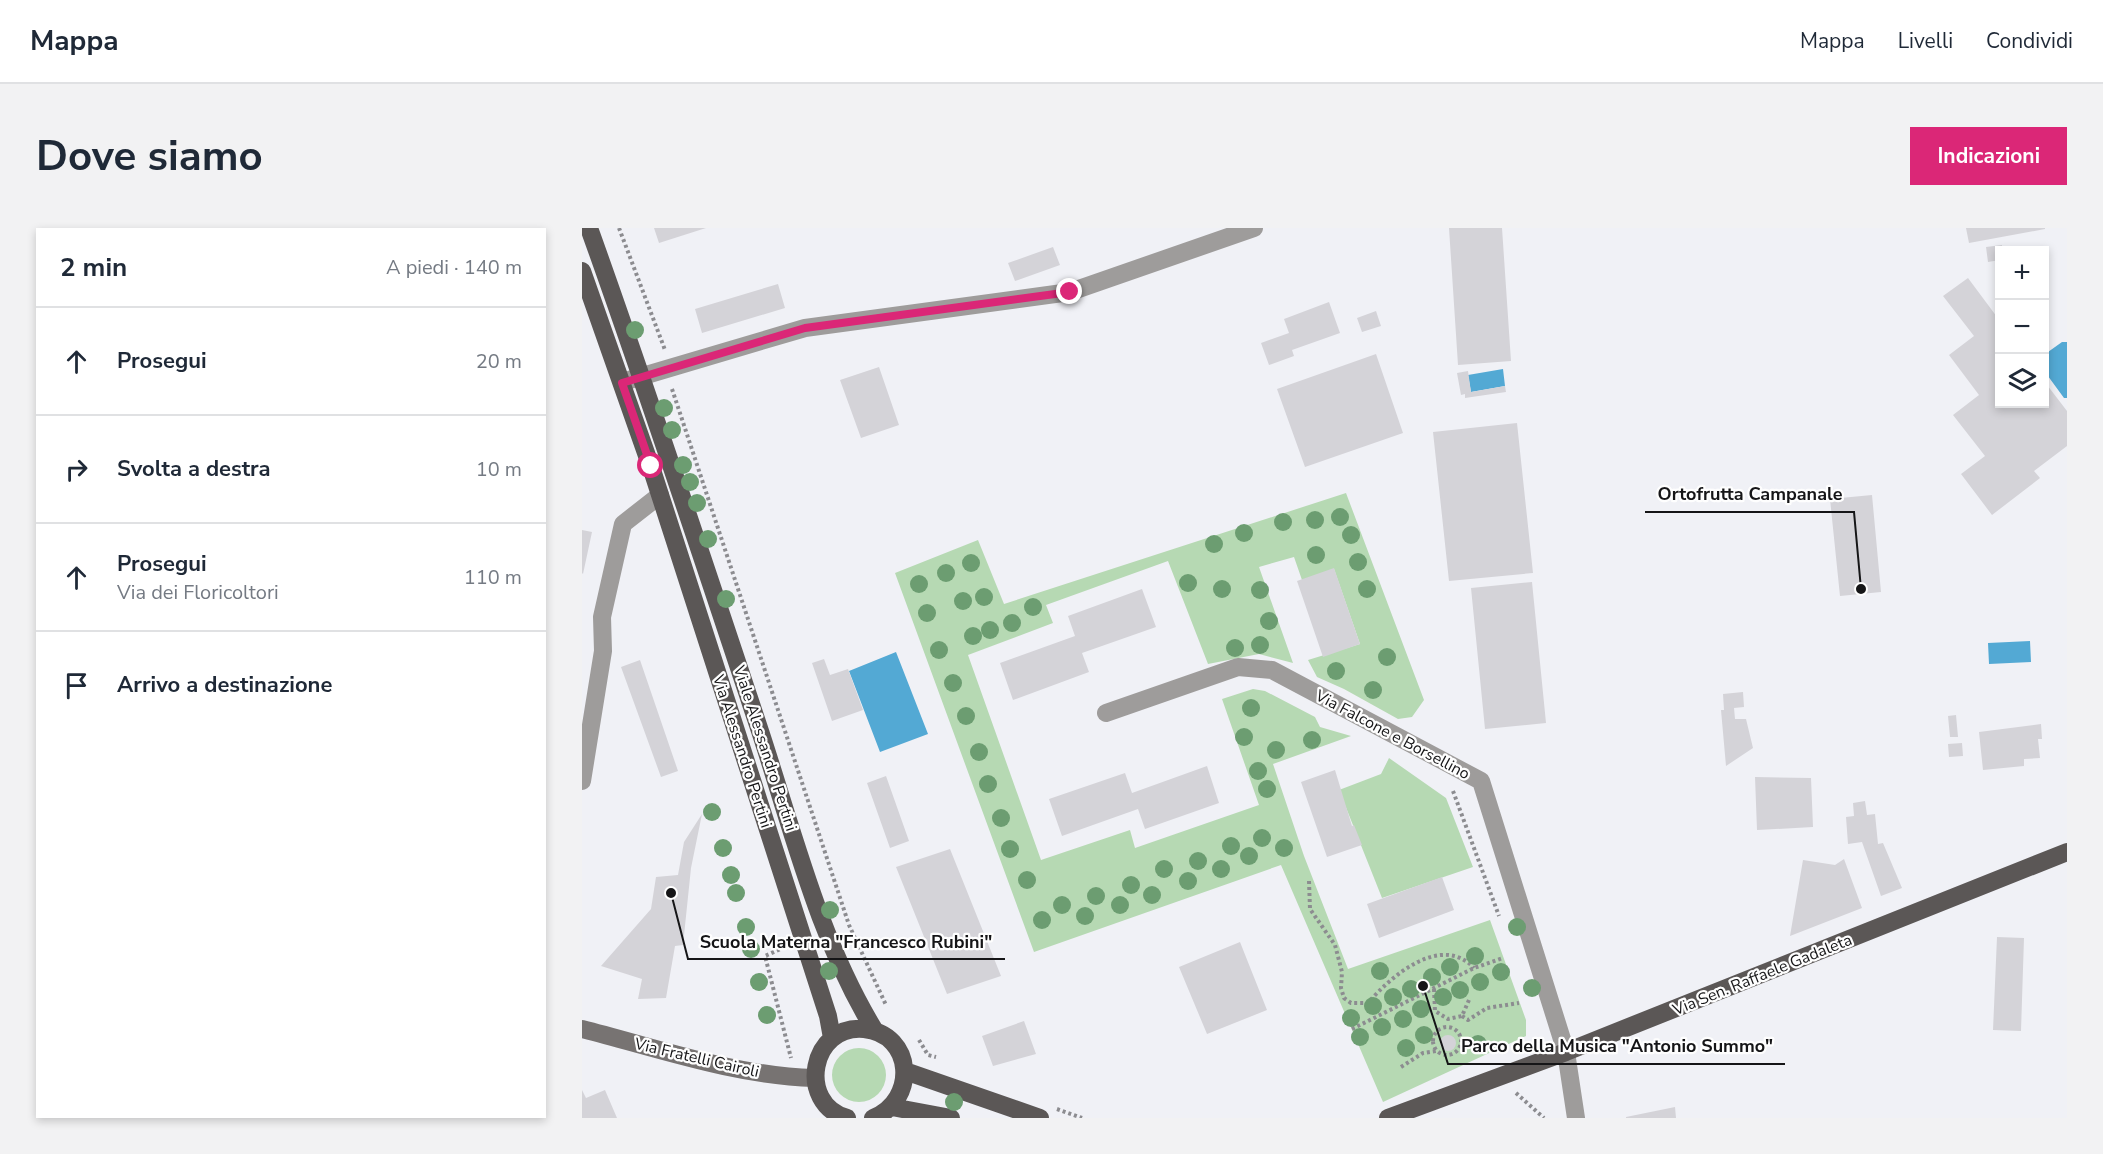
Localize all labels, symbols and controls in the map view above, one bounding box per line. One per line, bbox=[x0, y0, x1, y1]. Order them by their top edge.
text: Mappa bbox=[30, 22, 119, 60]
text: Mappa bbox=[1800, 27, 1865, 55]
text: Livelli bbox=[1898, 27, 1953, 55]
text: Condividi bbox=[1986, 27, 2073, 55]
button: Indicazioni bbox=[1910, 127, 2067, 185]
text: Dove siamo bbox=[36, 128, 263, 185]
map controls bbox=[1995, 246, 2049, 408]
button: + bbox=[1995, 246, 2049, 300]
text: 2 min bbox=[60, 250, 127, 285]
text: A piedi · 140 m bbox=[386, 254, 522, 281]
route end bbox=[1056, 278, 1082, 304]
button: − bbox=[1995, 300, 2049, 354]
icon: ahead bbox=[60, 345, 93, 378]
text: Prosegui bbox=[117, 346, 207, 376]
text: 20 m bbox=[476, 348, 522, 375]
button: layers bbox=[1995, 354, 2049, 408]
route start bbox=[637, 452, 663, 478]
icon: right bbox=[60, 453, 93, 486]
text: Svolta a destra bbox=[117, 454, 271, 484]
text: 10 m bbox=[476, 456, 522, 483]
callout: Ortofrutta Campanale bbox=[1645, 476, 1854, 512]
text: Ortofrutta Campanale bbox=[1658, 482, 1843, 506]
text: Prosegui bbox=[117, 549, 207, 579]
icon: ahead bbox=[60, 561, 93, 594]
text: 110 m bbox=[464, 564, 522, 591]
text: Via dei Floricoltori bbox=[117, 579, 279, 606]
street label: Viale Alessandro Pertini bbox=[728, 662, 802, 834]
icon: arrive bbox=[60, 669, 93, 702]
text: Arrivo a destinazione bbox=[117, 670, 332, 700]
street label: Via Alessandro Pertini bbox=[707, 671, 777, 831]
street label: Via Falcone e Borsellino bbox=[1310, 684, 1474, 785]
callout: Scuola Materna "Francesco Rubini" bbox=[688, 923, 1005, 959]
street label: Via Sen. Raffaele Gadaleta bbox=[1669, 929, 1855, 1021]
text: Scuola Materna "Francesco Rubini" bbox=[700, 930, 992, 954]
callout: Parco della Musica "Antonio Summo" bbox=[1448, 1028, 1785, 1064]
street label: Via Fratelli Cairoli bbox=[631, 1033, 761, 1083]
text: Parco della Musica "Antonio Summo" bbox=[1461, 1034, 1773, 1058]

